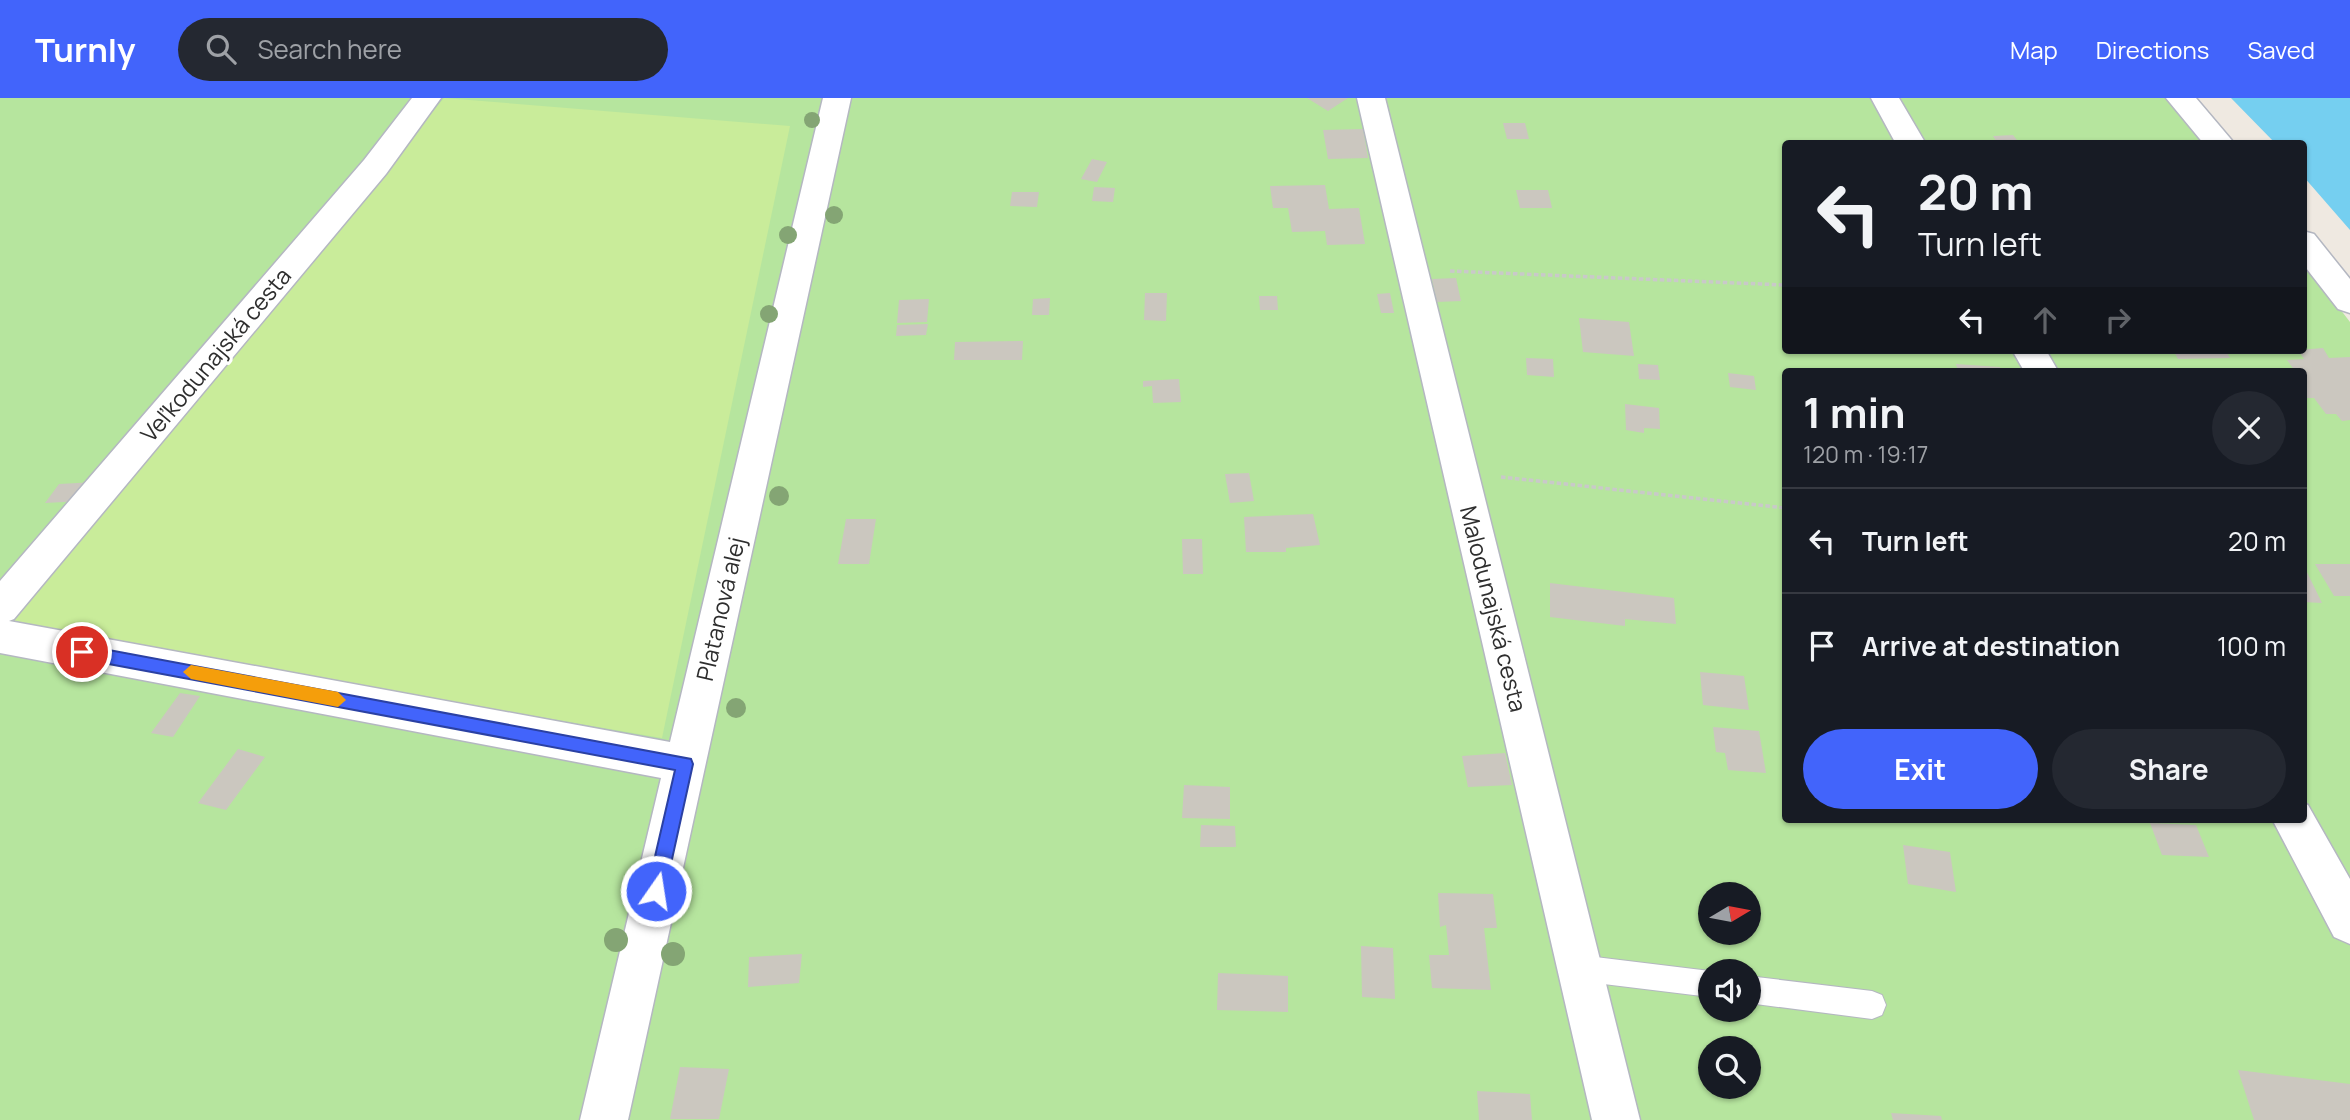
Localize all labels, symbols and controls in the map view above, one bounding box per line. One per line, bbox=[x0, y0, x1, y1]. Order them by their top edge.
search box bbox=[178, 18, 668, 81]
text: Turnly bbox=[35, 27, 136, 72]
icon: search bbox=[202, 30, 240, 68]
text: Search here bbox=[258, 31, 402, 67]
text: Map bbox=[2010, 33, 2058, 66]
text: Directions bbox=[2096, 33, 2209, 66]
text: Saved bbox=[2247, 33, 2315, 66]
text: 20 m bbox=[1918, 158, 2033, 225]
icon: left bbox=[1803, 168, 1894, 259]
text: Turn left bbox=[1918, 222, 2042, 266]
street label: Veľkodunajská cesta bbox=[133, 260, 298, 448]
icon: left bbox=[1953, 301, 1991, 339]
icon: ahead bbox=[2026, 301, 2064, 339]
icon: right bbox=[2099, 301, 2137, 339]
text: 1 min bbox=[1803, 383, 1906, 441]
button: close bbox=[2212, 391, 2286, 465]
text: 120 m · 19:17 bbox=[1803, 438, 1928, 470]
street label: Malodunajská cesta bbox=[1453, 502, 1535, 715]
icon: left bbox=[1803, 522, 1841, 560]
text: Turn left bbox=[1862, 523, 1969, 559]
text: 20 m bbox=[2228, 523, 2286, 559]
street label: Platanová alej bbox=[688, 534, 752, 684]
pin bbox=[52, 622, 112, 682]
icon: arrive bbox=[1803, 627, 1841, 665]
text: Arrive at destination bbox=[1862, 628, 2120, 664]
text: 100 m bbox=[2217, 628, 2286, 664]
icon: arrive bbox=[63, 633, 101, 671]
button: Exit bbox=[1803, 729, 2038, 809]
button: Share bbox=[2052, 729, 2286, 809]
position arrow bbox=[619, 854, 693, 928]
north arrow bbox=[1698, 882, 1760, 945]
map controls bbox=[1698, 882, 1761, 1099]
button: sound bbox=[1698, 959, 1761, 1022]
button: search bbox=[1698, 1036, 1761, 1099]

